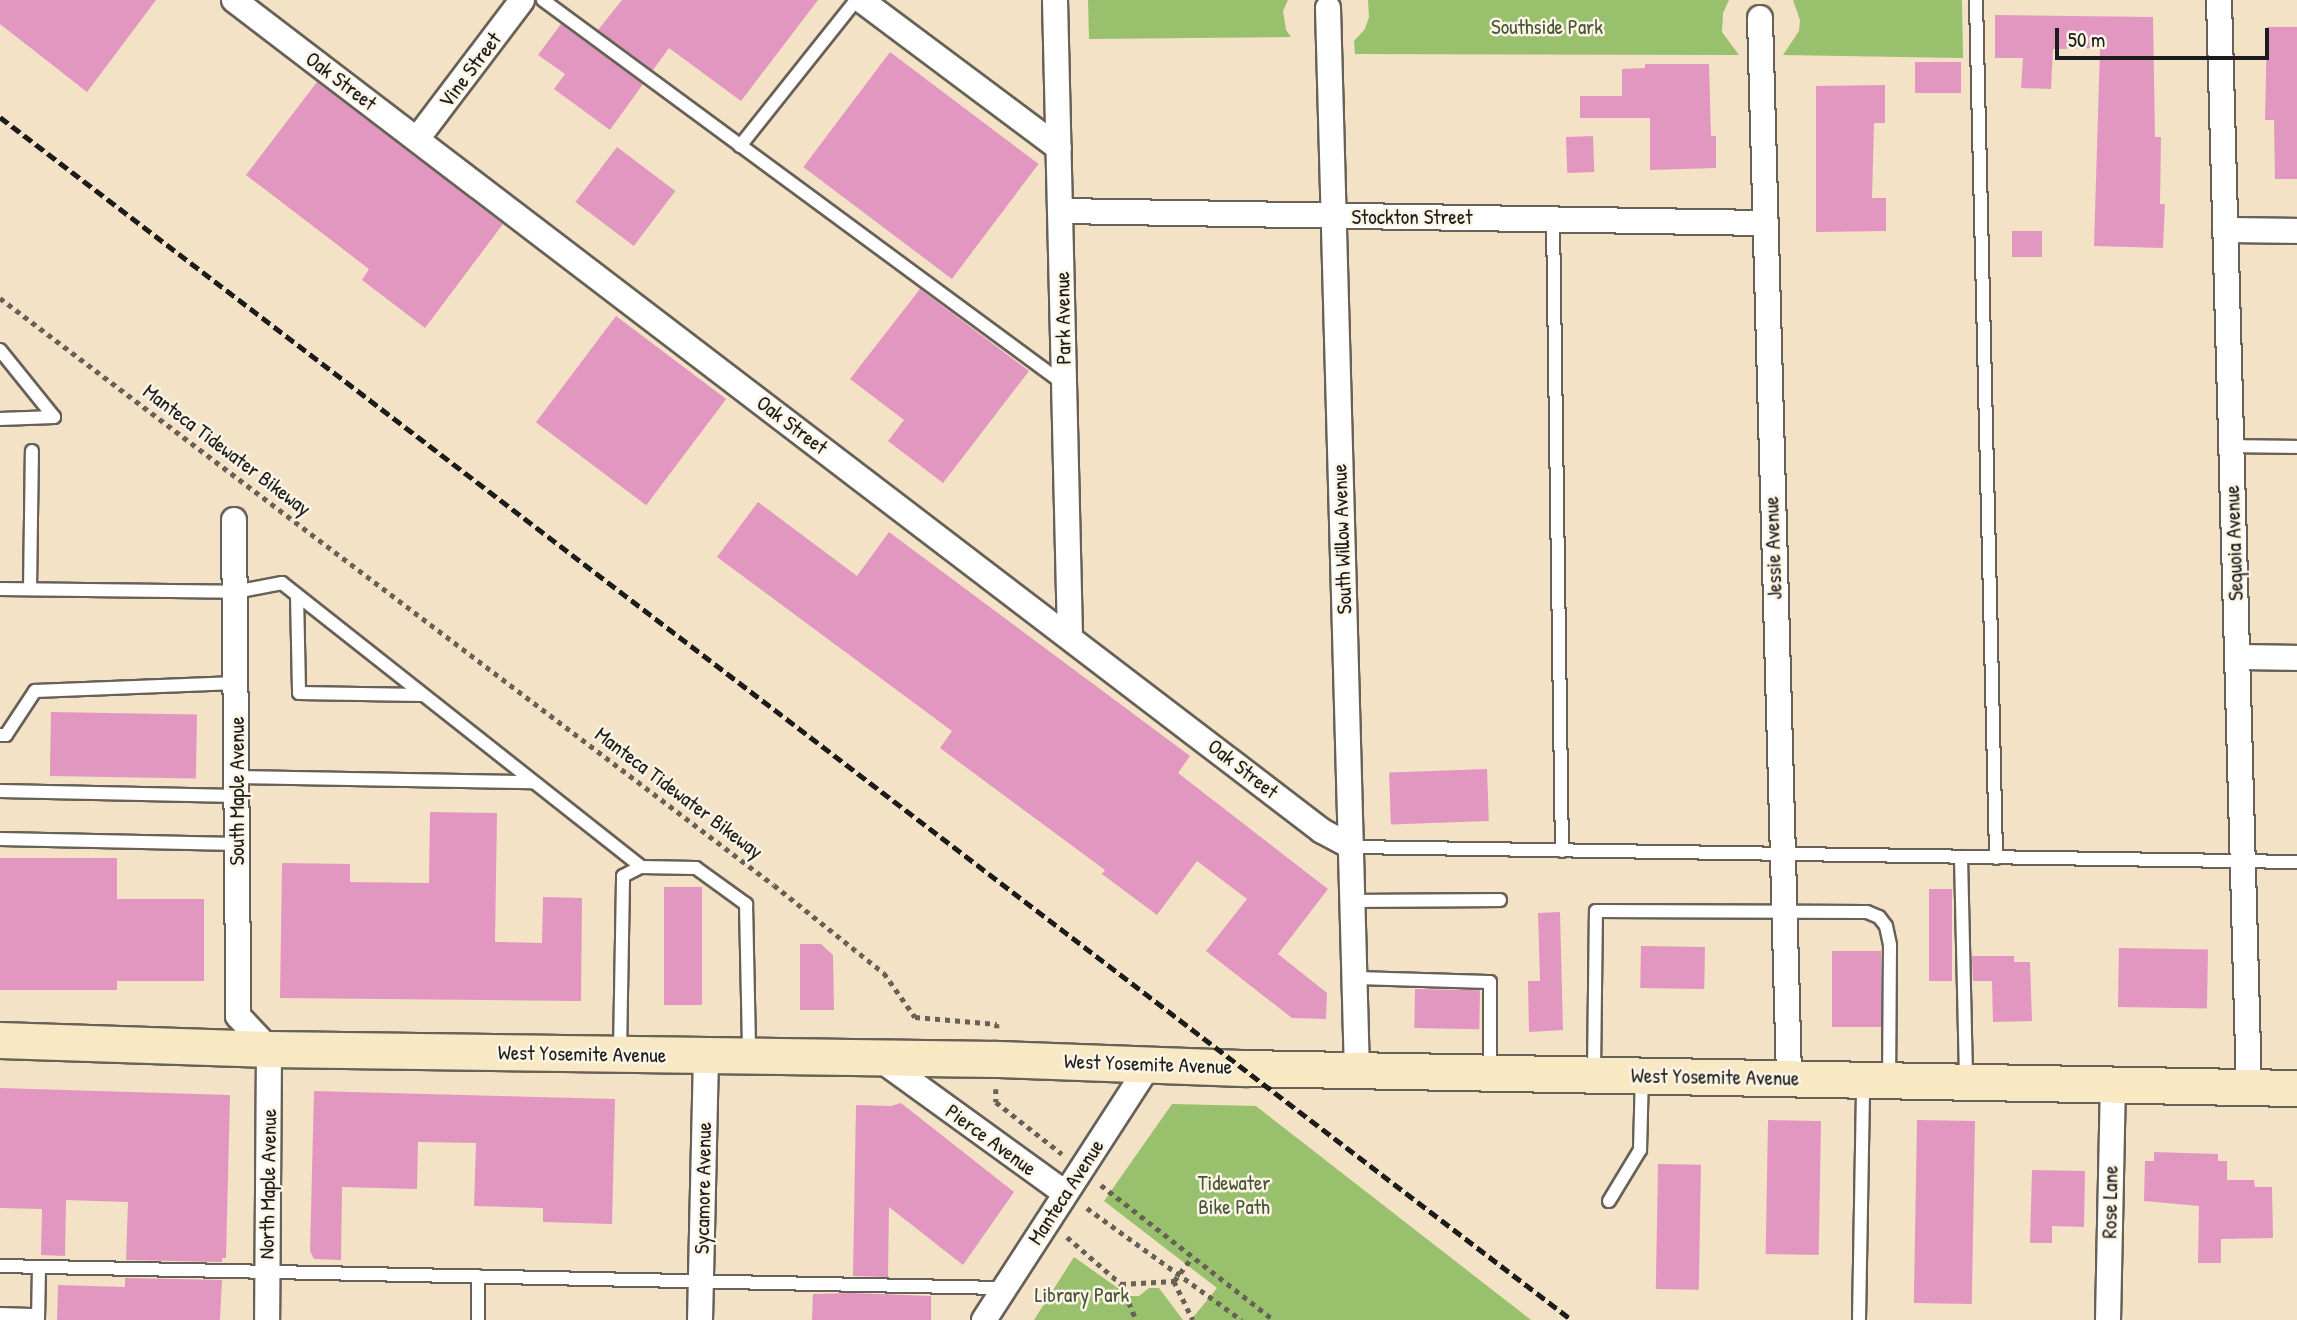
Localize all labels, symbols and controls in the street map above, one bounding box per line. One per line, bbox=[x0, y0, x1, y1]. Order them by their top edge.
park label: Southside Park bbox=[1491, 14, 1603, 40]
scale bar bbox=[2059, 14, 2272, 58]
text: 50 m bbox=[2068, 25, 2105, 54]
street label: Vine Street bbox=[433, 27, 507, 113]
street label: Oak Street bbox=[301, 46, 381, 116]
street label: Stockton Street bbox=[1351, 204, 1473, 230]
street label: Park Avenue bbox=[1050, 271, 1076, 365]
street label: Manteca Tidewater Bikeway bbox=[138, 379, 316, 521]
street label: Oak Street bbox=[752, 390, 832, 460]
street label: South Willow Avenue bbox=[1327, 463, 1357, 615]
street label: Sequoia Avenue bbox=[2219, 485, 2249, 601]
street label: Jessie Avenue bbox=[1759, 496, 1787, 600]
street label: South Maple Avenue bbox=[224, 716, 250, 866]
street label: Manteca Tidewater Bikeway bbox=[590, 722, 768, 864]
street label: Oak Street bbox=[1203, 734, 1283, 804]
street label: West Yosemite Avenue bbox=[498, 1040, 666, 1068]
street label: West Yosemite Avenue bbox=[1063, 1048, 1233, 1080]
street label: West Yosemite Avenue bbox=[1631, 1063, 1799, 1091]
street label: Pierce Avenue bbox=[941, 1099, 1041, 1181]
street label: North Maple Avenue bbox=[254, 1109, 282, 1259]
street label: Sycamore Avenue bbox=[689, 1122, 717, 1254]
street label: Manteca Avenue bbox=[1023, 1135, 1109, 1249]
street label: Rose Lane bbox=[2097, 1165, 2123, 1239]
park label: Tidewater Bike Path bbox=[1198, 1170, 1270, 1220]
park label: Library Park bbox=[1035, 1282, 1129, 1308]

